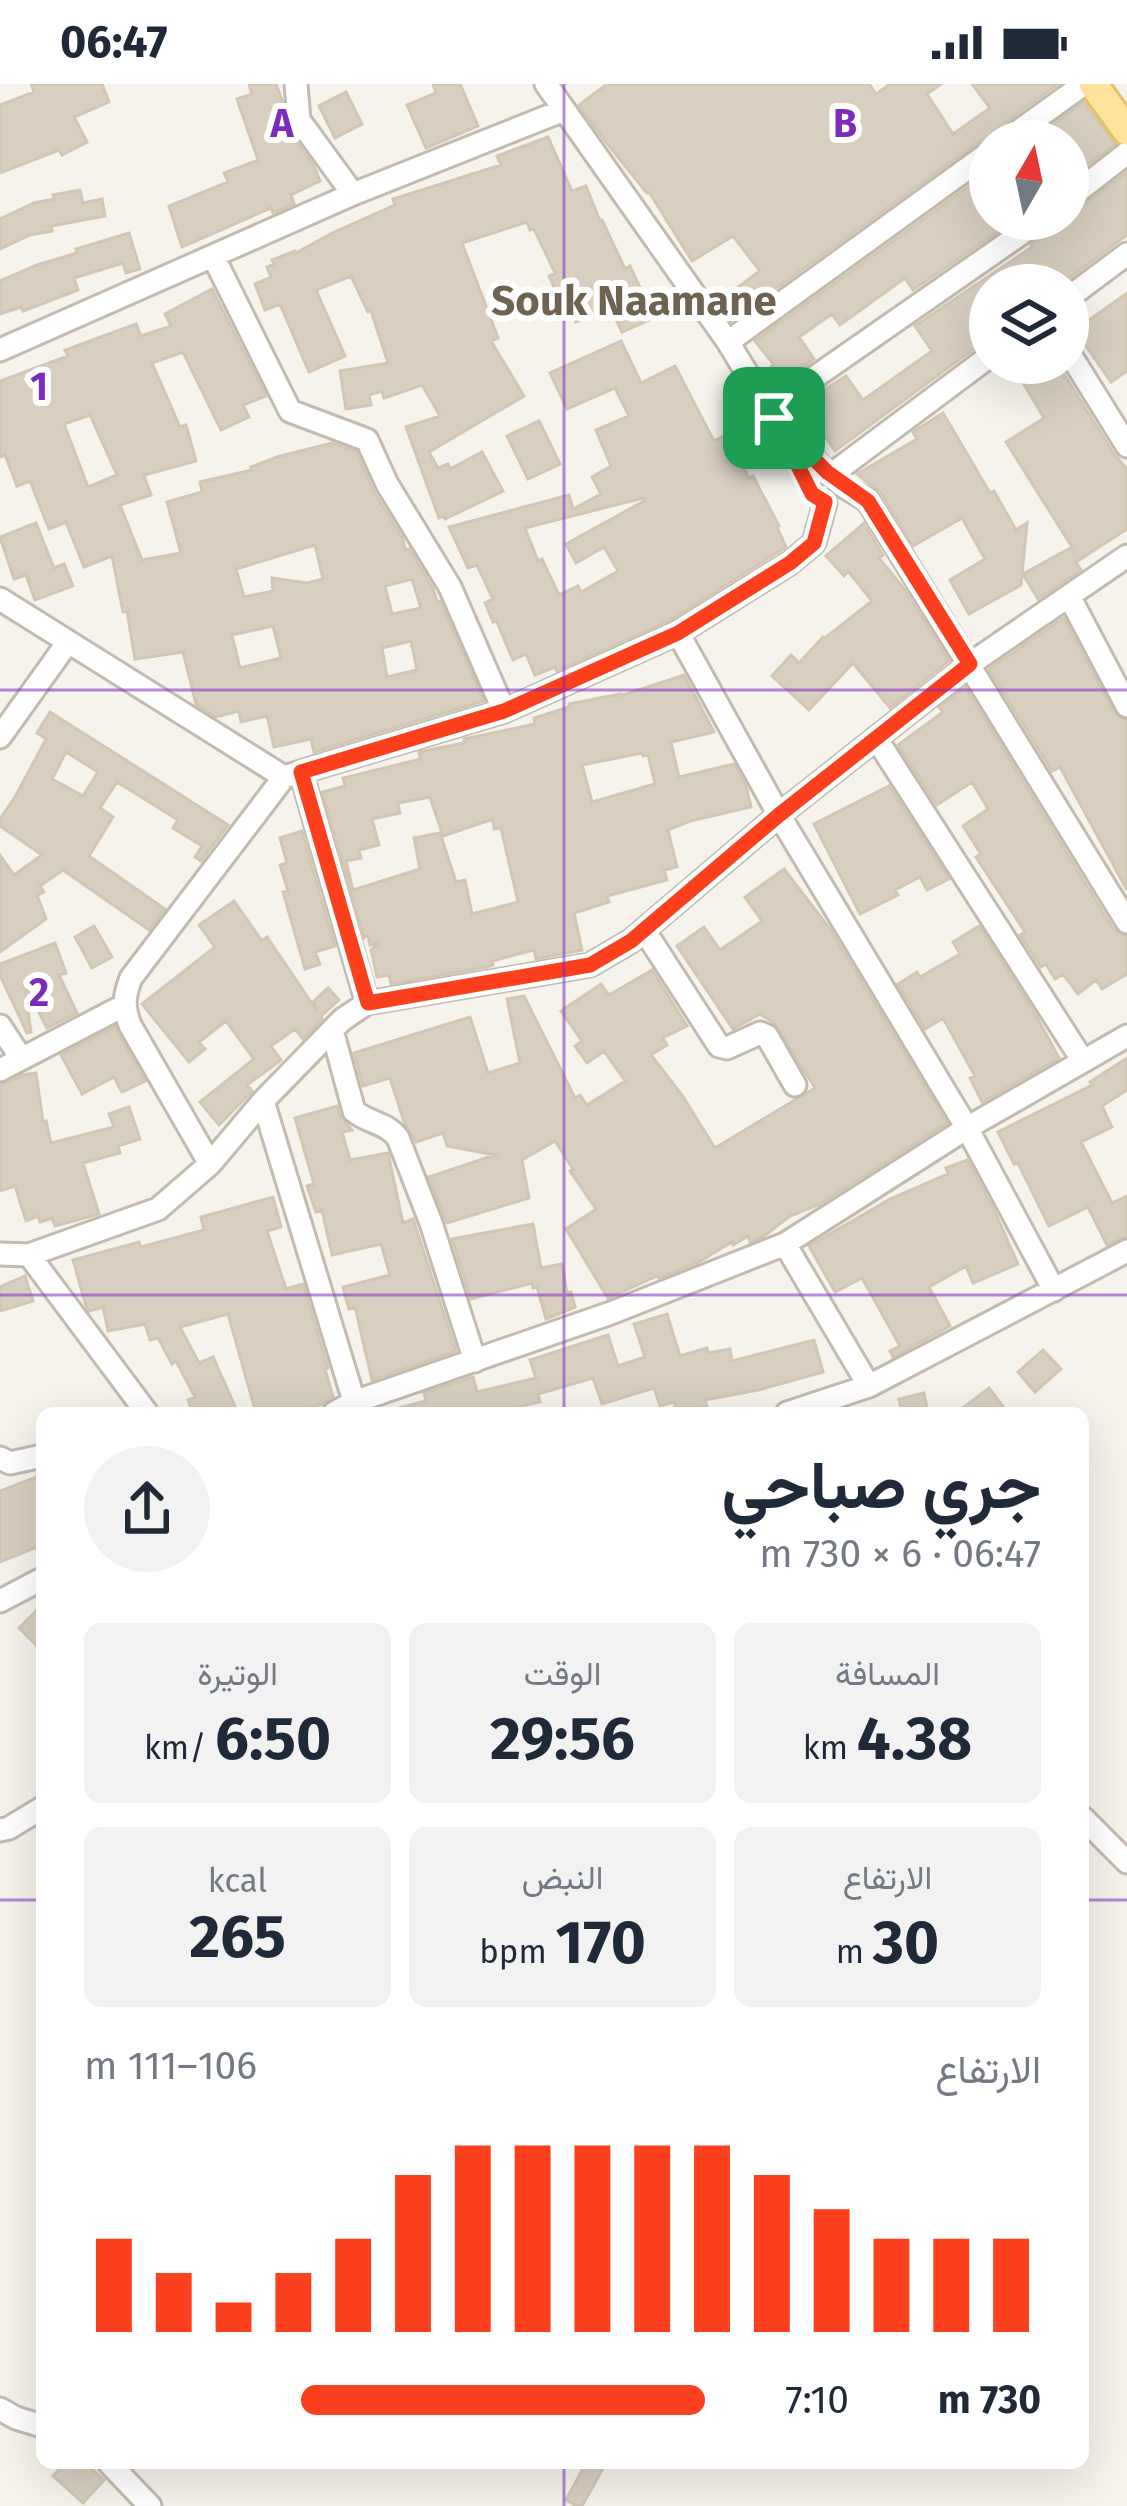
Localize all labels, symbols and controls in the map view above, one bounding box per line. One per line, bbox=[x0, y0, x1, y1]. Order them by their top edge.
text: 06:47 bbox=[60, 15, 168, 69]
text: A bbox=[269, 101, 294, 147]
text: B bbox=[833, 101, 857, 147]
north arrow bbox=[969, 120, 1089, 240]
map controls bbox=[969, 120, 1089, 384]
button: layers bbox=[969, 264, 1089, 384]
district label: Souk Naamane bbox=[491, 276, 777, 326]
text: 1 bbox=[30, 364, 48, 410]
pin bbox=[723, 367, 825, 469]
icon: arrive bbox=[741, 385, 807, 451]
text: 2 bbox=[29, 970, 49, 1016]
button: share bbox=[84, 1446, 210, 1572]
text: جري صباحي bbox=[721, 1446, 1041, 1525]
text: 06:47 · 6 × 730 m bbox=[759, 1531, 1041, 1577]
text: الوتيرة bbox=[197, 1654, 278, 1694]
text: الوقت bbox=[524, 1654, 601, 1694]
text: المسافة bbox=[835, 1654, 940, 1694]
text: 6:50 bbox=[215, 1703, 331, 1775]
text: 29:56 bbox=[490, 1703, 635, 1775]
text: 4.38 bbox=[857, 1703, 972, 1775]
text: /km bbox=[144, 1728, 215, 1768]
text: km bbox=[803, 1728, 857, 1768]
text: النبض bbox=[522, 1858, 603, 1898]
text: الارتفاع bbox=[843, 1858, 932, 1898]
text: kcal bbox=[208, 1861, 267, 1901]
text: 265 bbox=[189, 1901, 286, 1973]
text: 170 bbox=[555, 1907, 646, 1979]
text: 30 bbox=[873, 1907, 939, 1979]
text: bpm bbox=[479, 1932, 555, 1972]
text: m bbox=[836, 1932, 873, 1972]
text: 106–111 m bbox=[84, 2043, 257, 2089]
text: الارتفاع bbox=[935, 2047, 1041, 2093]
text: 7:10 bbox=[785, 2377, 849, 2423]
text: 730 m bbox=[938, 2377, 1041, 2423]

